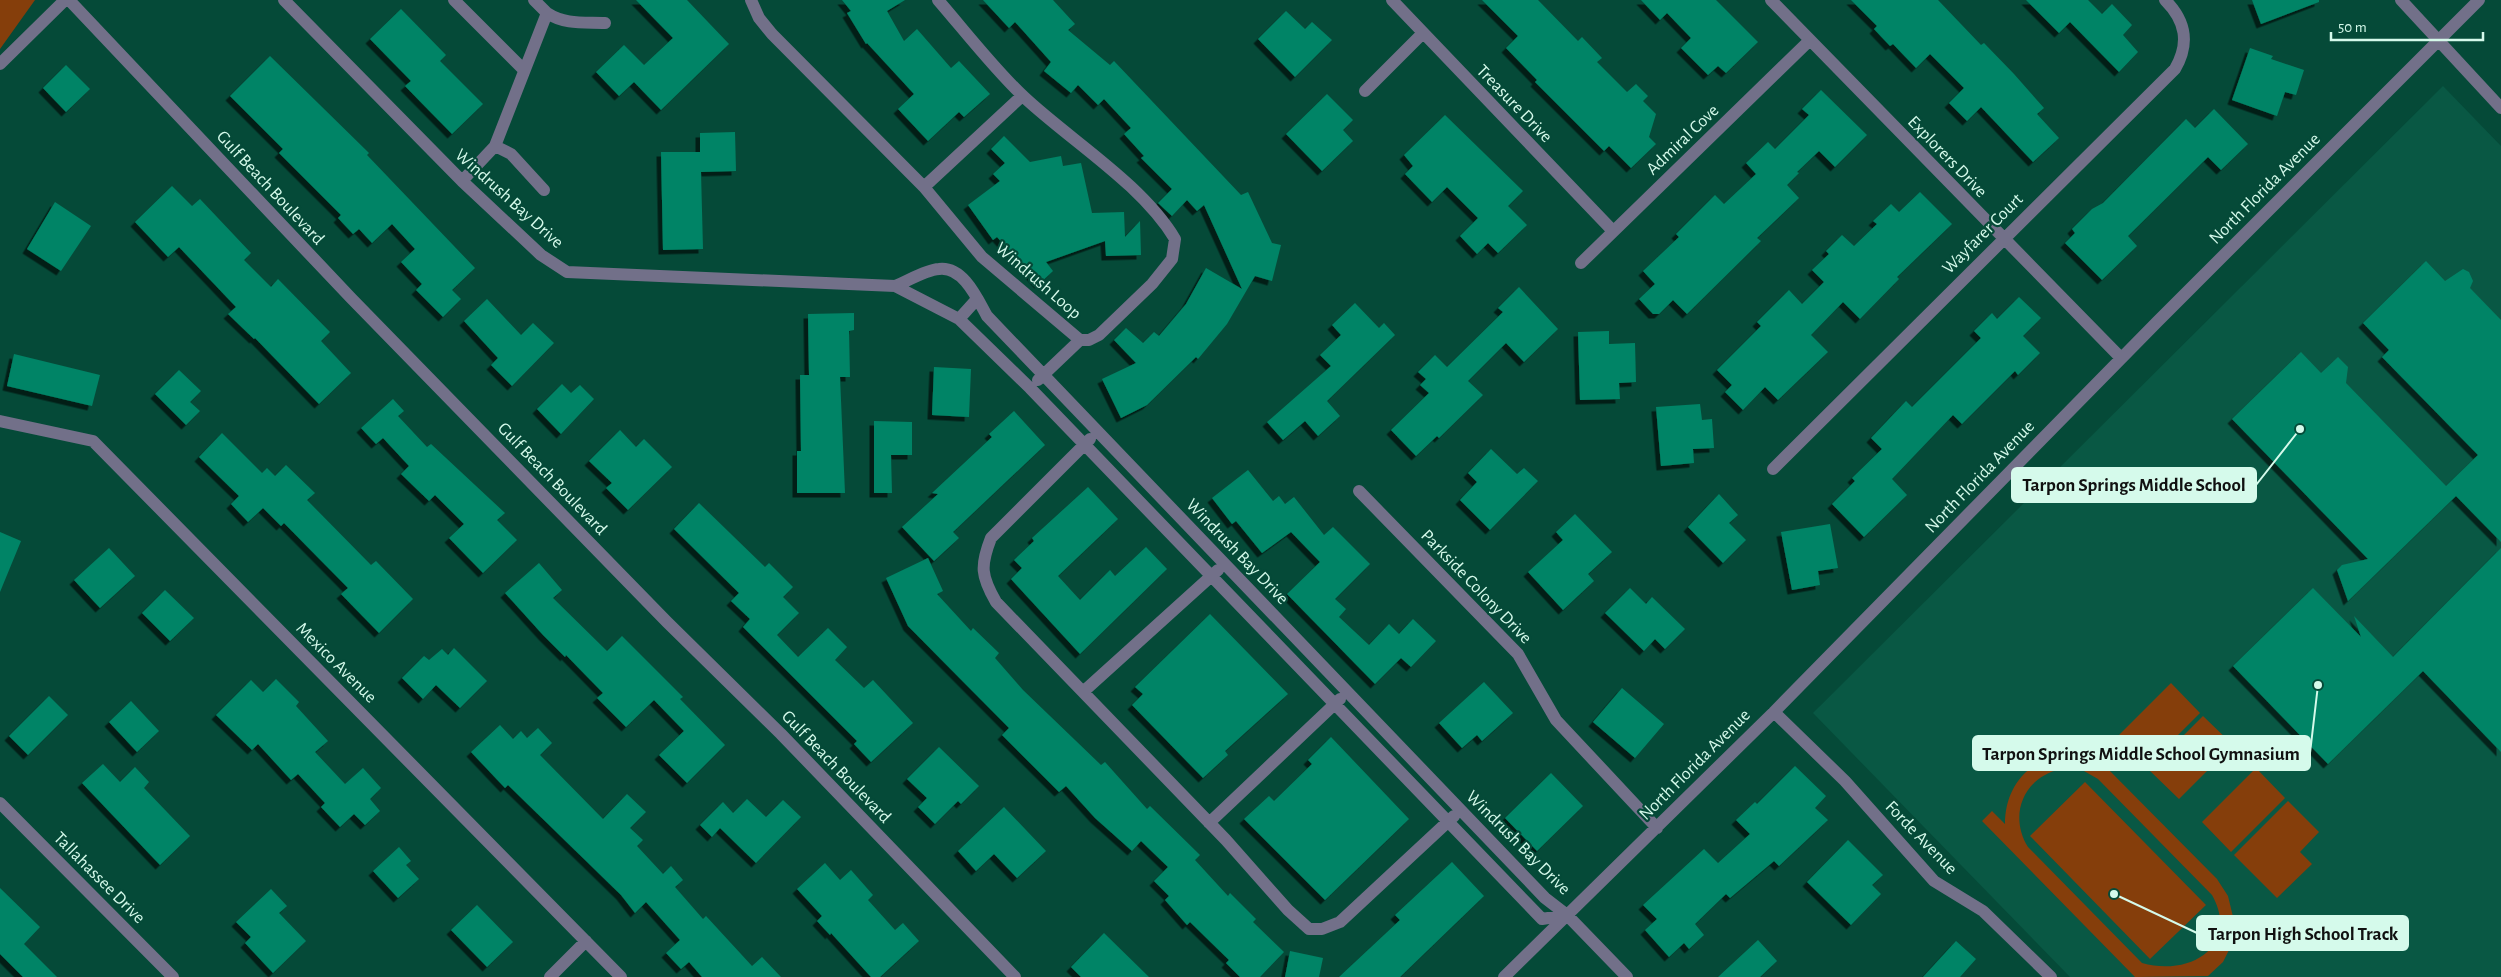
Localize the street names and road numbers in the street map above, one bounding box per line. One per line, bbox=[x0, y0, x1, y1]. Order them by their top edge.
street label: Treasure Drive bbox=[1473, 62, 1555, 146]
street label: Admiral Cove bbox=[1643, 101, 1723, 179]
street label: Explorers Drive bbox=[1904, 113, 1990, 201]
street label: Gulf Beach Boulevard bbox=[213, 127, 327, 249]
street label: North Florida Avenue bbox=[2206, 130, 2324, 248]
street label: Windrush Bay Drive bbox=[451, 146, 567, 252]
street label: Wayfarer Court bbox=[1939, 190, 2027, 278]
street label: Windrush Loop bbox=[992, 239, 1084, 323]
street label: North Florida Avenue bbox=[1922, 417, 2038, 537]
street label: Gulf Beach Boulevard bbox=[494, 419, 610, 539]
street label: Windrush Bay Drive bbox=[1182, 496, 1292, 608]
street label: Parkside Colony Drive bbox=[1417, 527, 1535, 647]
street label: Mexico Avenue bbox=[292, 619, 380, 707]
street label: North Florida Avenue bbox=[1636, 706, 1754, 824]
street label: Gulf Beach Boulevard bbox=[778, 707, 894, 827]
street label: Windrush Bay Drive bbox=[1463, 788, 1573, 898]
street label: Forde Avenue bbox=[1882, 798, 1960, 878]
street label: Tallahassee Drive bbox=[50, 829, 148, 927]

